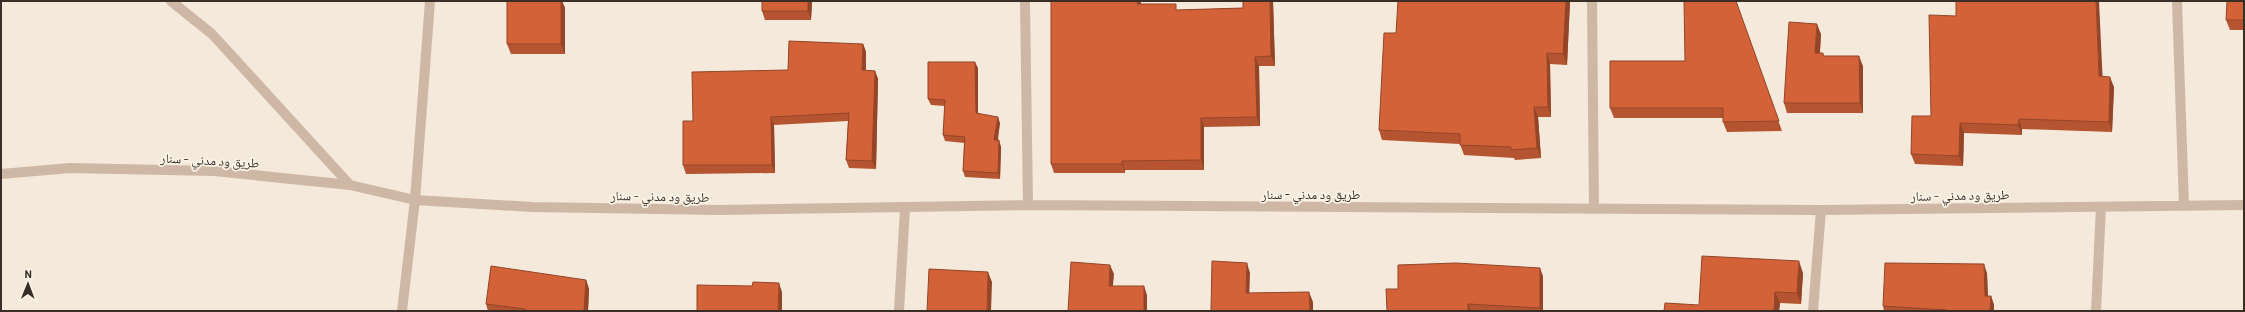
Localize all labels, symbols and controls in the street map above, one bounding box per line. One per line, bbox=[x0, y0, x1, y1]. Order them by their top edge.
street label: طريق ود مدني - سنار bbox=[159, 149, 260, 174]
street label: طريق ود مدني - سنار bbox=[1261, 186, 1360, 205]
street label: طريق ود مدني - سنار bbox=[1909, 186, 2010, 207]
street label: طريق ود مدني - سنار bbox=[609, 187, 710, 208]
north arrow bbox=[8, 264, 48, 304]
text: N bbox=[24, 267, 32, 280]

